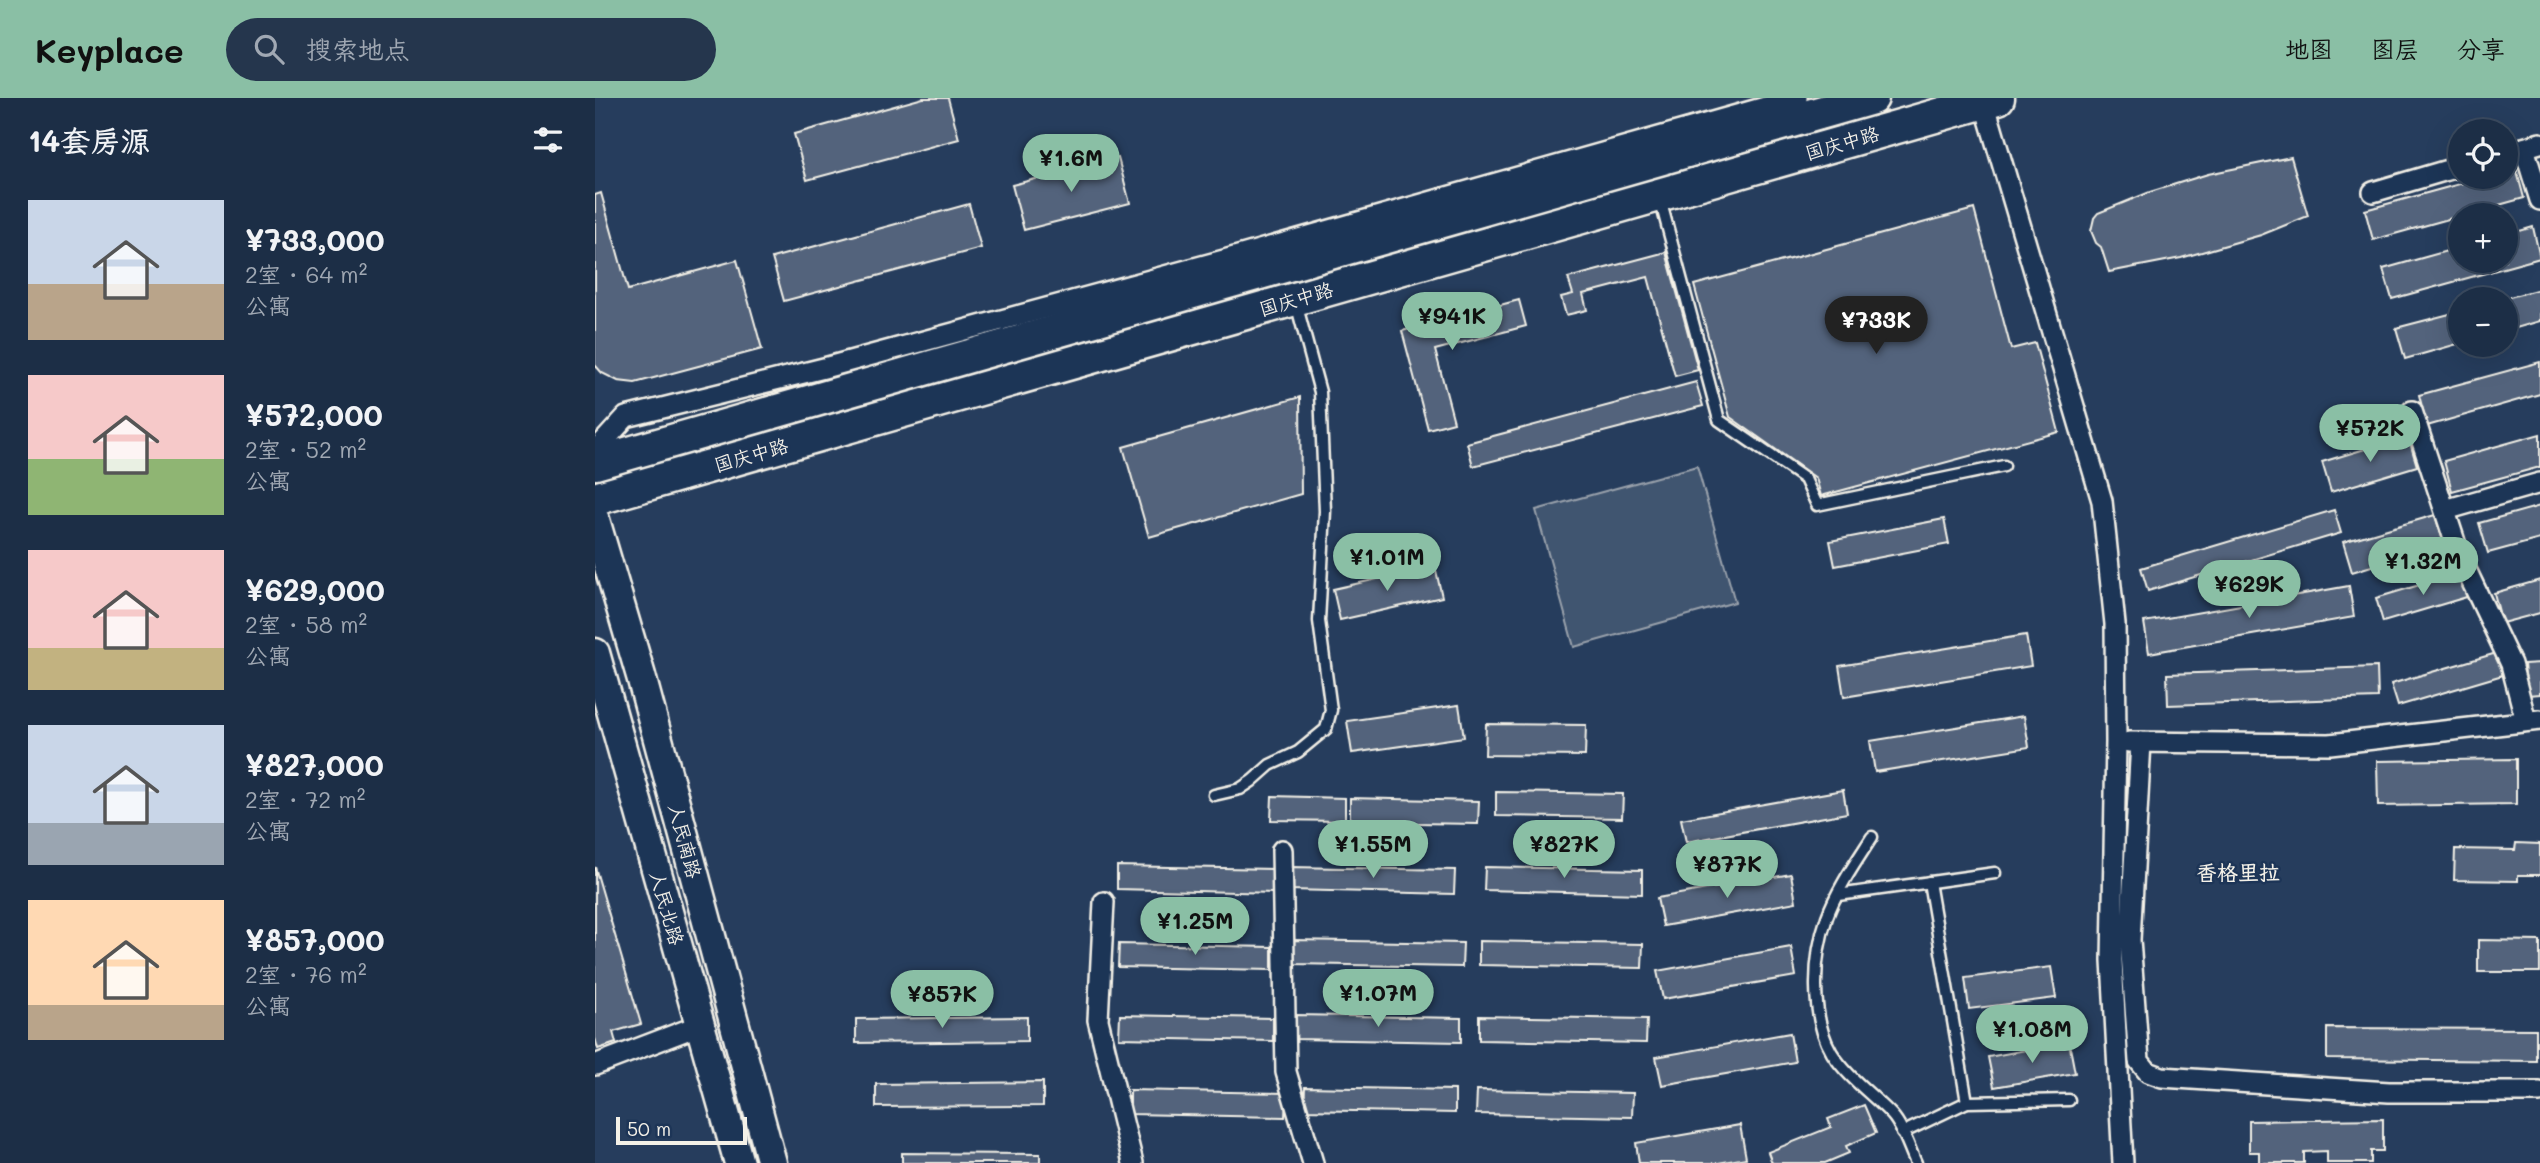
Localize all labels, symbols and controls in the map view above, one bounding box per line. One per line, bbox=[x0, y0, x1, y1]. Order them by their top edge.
search box bbox=[226, 18, 716, 81]
text: Keyplace bbox=[35, 28, 184, 71]
icon: search bbox=[250, 30, 288, 68]
text: 搜索地点 bbox=[306, 32, 410, 66]
text: 地图 bbox=[2285, 33, 2333, 64]
text: 图层 bbox=[2371, 33, 2419, 64]
text: 分享 bbox=[2457, 33, 2505, 64]
map controls bbox=[2448, 119, 2518, 357]
button: locate bbox=[2448, 119, 2518, 189]
text: 14套房源 bbox=[28, 120, 150, 160]
street label: 国庆中路 bbox=[1802, 120, 1882, 165]
icon: filters bbox=[529, 121, 567, 159]
pin: ¥1.6M bbox=[1022, 134, 1120, 194]
text: ¥1.6M bbox=[1039, 142, 1103, 172]
button: + bbox=[2448, 203, 2518, 273]
text: ¥733,000 bbox=[245, 219, 384, 259]
icon: home bbox=[84, 228, 168, 312]
text: 2室 · 64 m² bbox=[245, 259, 367, 289]
street label: 国庆中路 bbox=[1256, 276, 1336, 321]
button: − bbox=[2448, 287, 2518, 357]
text: 公寓 bbox=[245, 290, 291, 320]
pin: ¥941K bbox=[1403, 292, 1501, 352]
pin: ¥733K bbox=[1827, 296, 1925, 356]
text: ¥941K bbox=[1418, 300, 1486, 330]
text: ¥733K bbox=[1841, 304, 1911, 334]
text: ¥572,000 bbox=[245, 394, 383, 434]
icon: home bbox=[84, 403, 168, 487]
pin: ¥572K bbox=[2321, 404, 2419, 464]
text: ¥572K bbox=[2335, 412, 2405, 442]
street label: 国庆中路 bbox=[711, 432, 791, 477]
text: 2室 · 52 m² bbox=[245, 434, 366, 464]
text: 公寓 bbox=[245, 465, 291, 495]
pin: ¥1.01M bbox=[1330, 533, 1444, 593]
pin: ¥1.32M bbox=[2366, 538, 2480, 597]
text: ¥1.01M bbox=[1349, 541, 1425, 571]
text: ¥1.32M bbox=[2384, 545, 2462, 575]
pin: ¥629K bbox=[2200, 560, 2298, 620]
text: ¥629K bbox=[2214, 568, 2284, 598]
text: ¥629,000 bbox=[245, 569, 385, 609]
icon: home bbox=[84, 578, 168, 662]
text: 2室 · 58 m² bbox=[245, 609, 367, 639]
text: 公寓 bbox=[245, 640, 291, 670]
text: ¥827,000 bbox=[245, 744, 384, 784]
icon: home bbox=[84, 753, 168, 837]
text: 2室 · 72 m² bbox=[245, 784, 366, 814]
street label: 人民南路 bbox=[664, 801, 707, 881]
text: 公寓 bbox=[245, 815, 291, 845]
pin: ¥1.55M bbox=[1316, 820, 1430, 880]
pin: ¥827K bbox=[1515, 820, 1613, 880]
text: ¥1.55M bbox=[1334, 828, 1412, 858]
text: ¥827K bbox=[1529, 828, 1599, 858]
pin: ¥877K bbox=[1678, 840, 1776, 900]
text: ¥877K bbox=[1692, 848, 1762, 878]
district label: 香格里拉 bbox=[2196, 858, 2280, 885]
street label: 人民北路 bbox=[645, 868, 690, 948]
pin: ¥1.25M bbox=[1138, 898, 1252, 957]
text: ¥1.25M bbox=[1156, 905, 1234, 935]
text: ¥857,000 bbox=[245, 919, 385, 959]
icon: home bbox=[84, 928, 168, 1012]
text: 2室 · 76 m² bbox=[245, 959, 367, 989]
pin: ¥857K bbox=[893, 970, 991, 1030]
pin: ¥1.07M bbox=[1321, 970, 1435, 1029]
text: ¥1.07M bbox=[1339, 977, 1417, 1007]
text: ¥857K bbox=[907, 978, 977, 1008]
text: 公寓 bbox=[245, 990, 291, 1020]
pin: ¥1.08M bbox=[1975, 1006, 2089, 1065]
text: ¥1.08M bbox=[1992, 1013, 2072, 1043]
scale bar bbox=[616, 1114, 747, 1146]
text: 50 m bbox=[627, 1116, 671, 1141]

